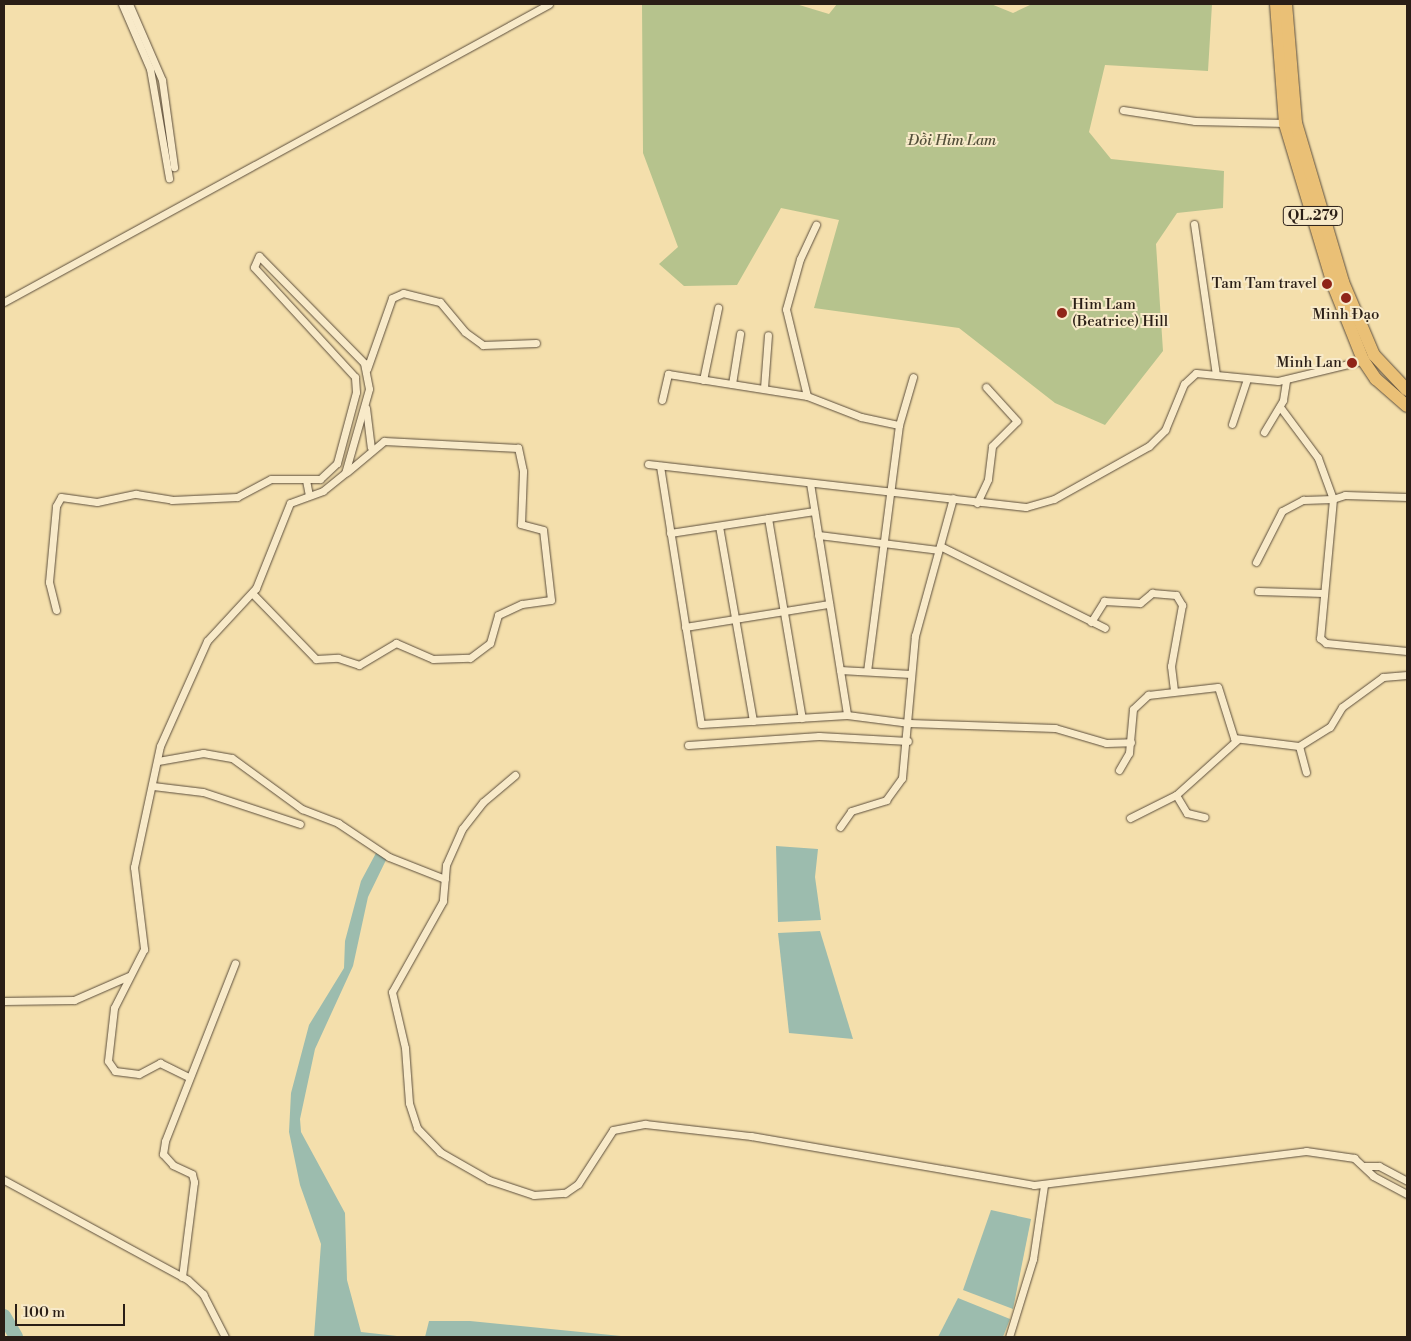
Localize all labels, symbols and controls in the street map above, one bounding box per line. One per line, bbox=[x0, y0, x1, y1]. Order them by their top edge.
park label: Đồi Him Lam bbox=[908, 132, 996, 150]
road number: QL.279 bbox=[1282, 205, 1344, 228]
place label: Tam Tam travel bbox=[1212, 275, 1317, 293]
marker: Tam Tam travel bbox=[1321, 278, 1333, 290]
marker: Minh Đạo bbox=[1340, 292, 1352, 304]
place label: Him Lam (Beatrice) Hill bbox=[1072, 295, 1168, 330]
place label: Minh Đạo bbox=[1313, 306, 1379, 324]
marker: Him Lam (Beatrice) Hill bbox=[1056, 307, 1068, 319]
place label: Minh Lan bbox=[1276, 354, 1342, 372]
marker: Minh Lan bbox=[1346, 357, 1358, 369]
scale bar bbox=[18, 1294, 128, 1326]
text: 100 m bbox=[23, 1303, 65, 1322]

